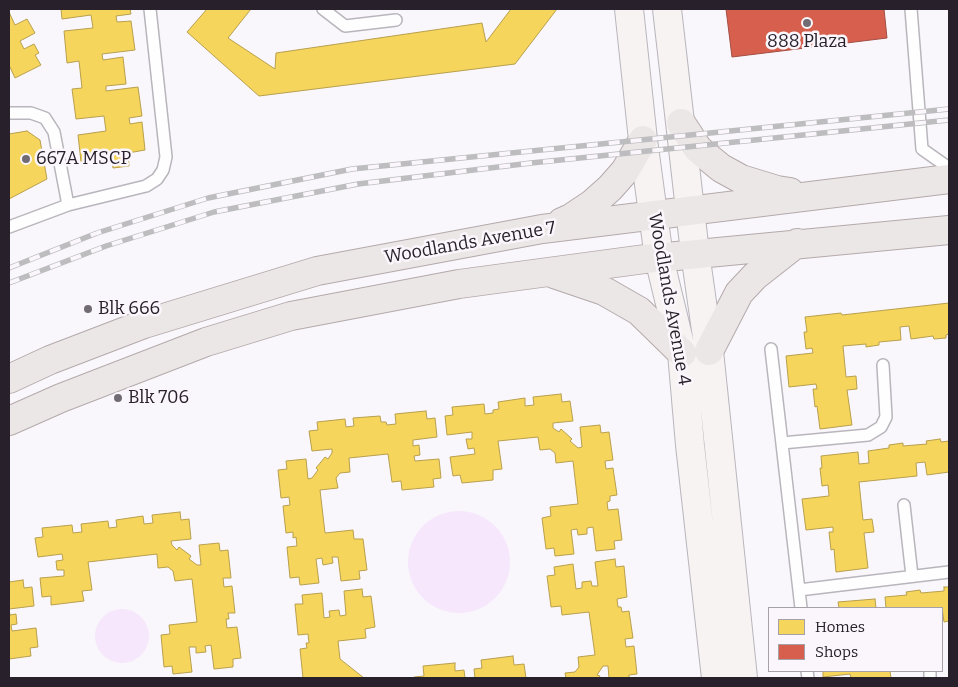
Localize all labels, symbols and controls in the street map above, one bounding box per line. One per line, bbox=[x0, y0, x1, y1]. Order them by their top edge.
marker: 888 Plaza bbox=[801, 17, 813, 29]
place label: 888 Plaza bbox=[767, 31, 847, 53]
place label: 667A MSCP bbox=[36, 148, 131, 170]
marker: 667A MSCP bbox=[20, 153, 32, 165]
street label: Woodlands Avenue 4 bbox=[643, 211, 695, 387]
street label: Woodlands Avenue 7 bbox=[383, 217, 557, 269]
place label: Blk 666 bbox=[98, 298, 160, 320]
marker: Blk 666 bbox=[82, 303, 94, 315]
place label: Blk 706 bbox=[128, 387, 189, 409]
marker: Blk 706 bbox=[112, 392, 124, 404]
legend bbox=[768, 607, 943, 672]
text: Homes bbox=[815, 618, 865, 636]
text: Shops bbox=[815, 643, 858, 661]

